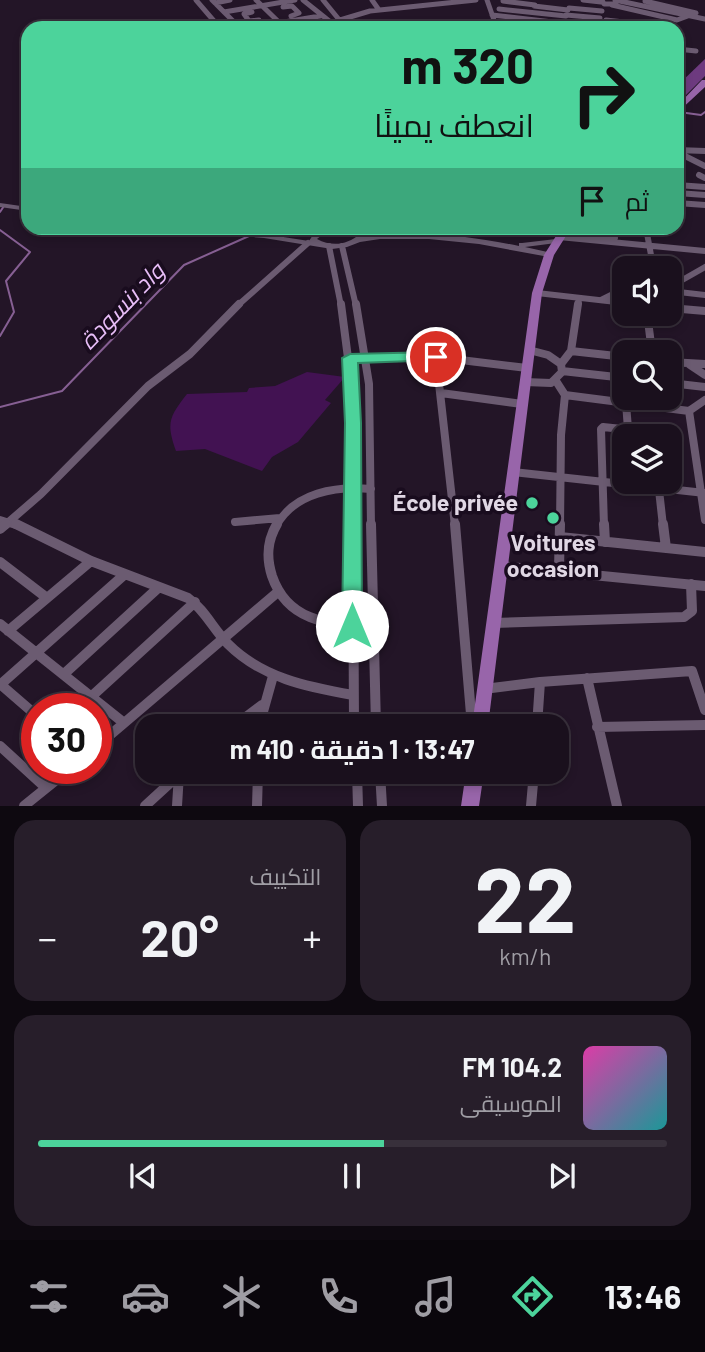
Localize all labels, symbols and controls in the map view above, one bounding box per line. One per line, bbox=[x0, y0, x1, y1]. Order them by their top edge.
text: 320 m bbox=[401, 35, 534, 94]
icon: right bbox=[558, 49, 649, 140]
text: انعطف يمينًا bbox=[374, 105, 534, 143]
icon: arrive bbox=[573, 182, 611, 220]
text: ثم bbox=[625, 185, 649, 216]
water label: واد بنسودة bbox=[73, 254, 171, 355]
map controls bbox=[612, 256, 682, 494]
button: sound bbox=[612, 256, 682, 326]
pin bbox=[406, 327, 466, 387]
icon: arrive bbox=[417, 338, 455, 376]
button: search bbox=[612, 340, 682, 410]
button: layers bbox=[612, 424, 682, 494]
place label: École privée bbox=[393, 488, 518, 516]
marker: École privée bbox=[524, 495, 540, 511]
marker: Voitures occasion bbox=[545, 510, 561, 526]
place label: Voitures occasion bbox=[507, 528, 599, 582]
position arrow bbox=[315, 589, 389, 663]
speed limit sign: 30 bbox=[21, 693, 112, 784]
text: 13:47 · 1 دقيقة · 410 m bbox=[230, 733, 474, 764]
text: 22 bbox=[474, 842, 576, 951]
text: التكييف bbox=[249, 862, 322, 890]
text: 20° bbox=[141, 905, 219, 967]
text: − bbox=[38, 914, 57, 960]
text: + bbox=[302, 914, 322, 960]
text: km/h bbox=[499, 942, 551, 970]
text: 104.2 FM bbox=[462, 1051, 562, 1082]
text: الموسيقى bbox=[460, 1089, 562, 1117]
icon: previous bbox=[124, 1157, 162, 1195]
icon: pause bbox=[333, 1157, 371, 1195]
icon: next bbox=[543, 1157, 581, 1195]
icon: filters bbox=[24, 1272, 73, 1321]
icon: car bbox=[121, 1272, 170, 1321]
icon: climate bbox=[217, 1272, 266, 1321]
icon: phone bbox=[314, 1272, 363, 1321]
icon: music bbox=[411, 1272, 460, 1321]
icon: directions bbox=[508, 1272, 557, 1321]
text: 13:46 bbox=[604, 1277, 681, 1315]

